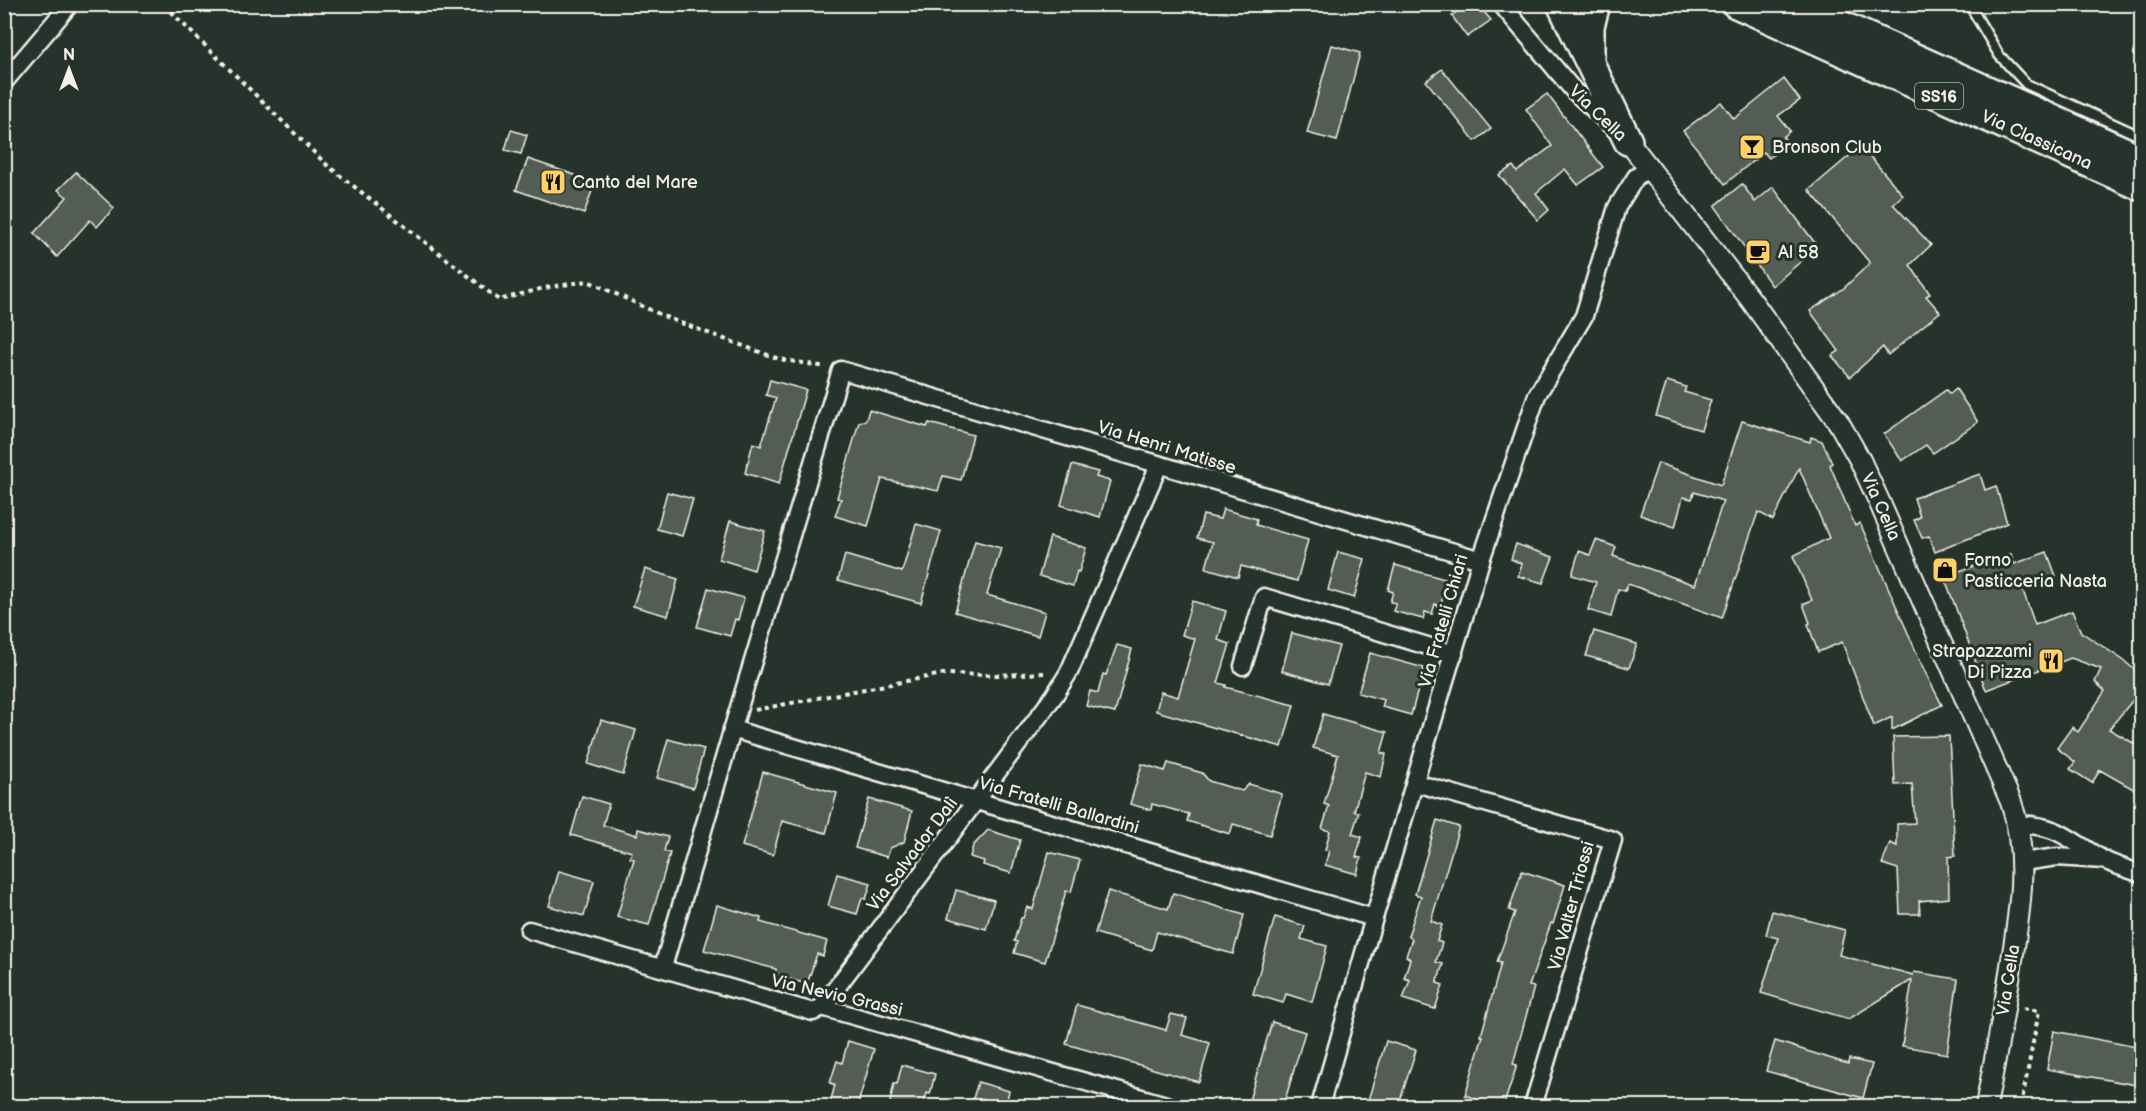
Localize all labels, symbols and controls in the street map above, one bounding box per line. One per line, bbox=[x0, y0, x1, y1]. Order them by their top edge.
north arrow bbox=[39, 39, 99, 99]
text: N bbox=[63, 46, 75, 65]
street label: Via Cella bbox=[1564, 81, 1631, 146]
road number: SS16 bbox=[1915, 83, 1963, 109]
street label: Via Classicana bbox=[1978, 106, 2095, 174]
bar icon: Bronson Club bbox=[1737, 132, 1767, 162]
place label: Bronson Club bbox=[1772, 137, 1882, 158]
restaurant icon: Canto del Mare bbox=[538, 167, 568, 197]
place label: Canto del Mare bbox=[572, 172, 698, 193]
cafe icon: Al 58 bbox=[1743, 237, 1773, 267]
place label: Al 58 bbox=[1778, 242, 1819, 263]
street label: Via Henri Matisse bbox=[1095, 416, 1239, 479]
street label: Via Cella bbox=[1856, 470, 1905, 544]
place label: Forno Pasticceria Nasta bbox=[1964, 550, 2107, 592]
street label: Via Fratelli Chiari bbox=[1414, 552, 1473, 690]
shop icon: Forno Pasticceria Nasta bbox=[1930, 555, 1960, 585]
place label: Strapazzami Di Pizza bbox=[1932, 641, 2032, 683]
restaurant icon: Strapazzami Di Pizza bbox=[2036, 646, 2066, 676]
street label: Via Fratelli Ballardini bbox=[976, 773, 1141, 838]
street label: Via Salvador Dalì bbox=[863, 793, 962, 915]
street label: Via Valter Triossi bbox=[1544, 839, 1599, 973]
street label: Via Cella bbox=[1992, 943, 2024, 1017]
street label: Via Nevio Grassi bbox=[769, 970, 905, 1021]

